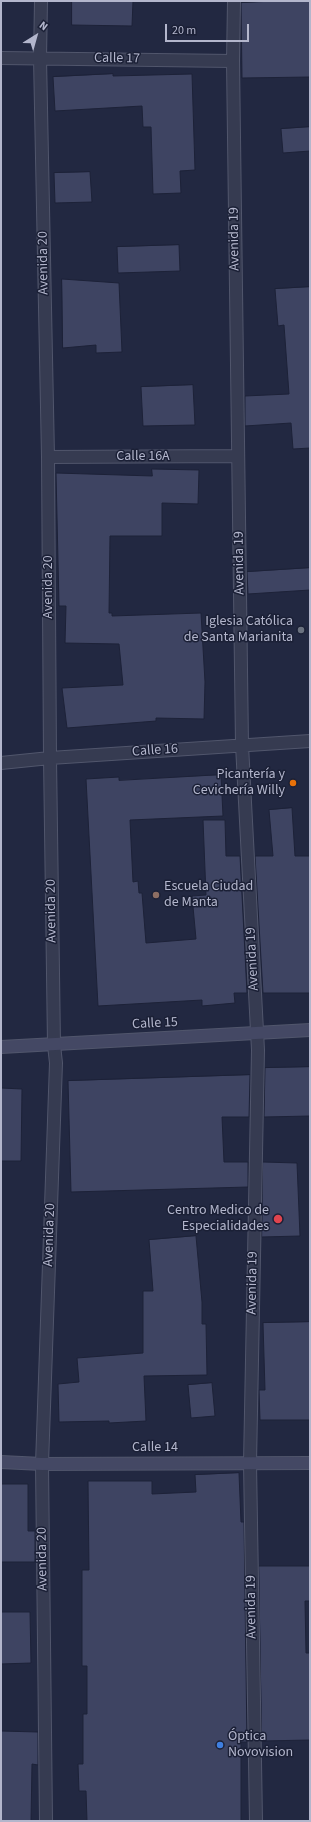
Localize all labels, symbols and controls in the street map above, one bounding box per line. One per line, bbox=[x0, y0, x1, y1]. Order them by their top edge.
north arrow bbox=[16, 16, 56, 56]
scale bar bbox=[167, 16, 251, 42]
text: N bbox=[36, 18, 51, 34]
text: 20 m bbox=[172, 22, 196, 39]
street label: Calle 17 bbox=[94, 50, 140, 68]
street label: Avenida 19 bbox=[226, 207, 244, 271]
street label: Avenida 20 bbox=[35, 231, 53, 295]
street label: Calle 16A bbox=[116, 449, 170, 465]
street label: Avenida 19 bbox=[231, 531, 249, 595]
street label: Avenida 20 bbox=[41, 555, 57, 619]
place label: Iglesia Católica de Santa Marianita bbox=[184, 614, 293, 646]
marker: Iglesia Católica de Santa Marianita bbox=[296, 625, 306, 635]
street label: Calle 16 bbox=[132, 741, 178, 761]
place label: Picantería y Cevichería Willy bbox=[193, 767, 285, 800]
marker: Picantería y Cevichería Willy bbox=[288, 778, 298, 788]
street label: Avenida 20 bbox=[43, 879, 61, 943]
place label: Escuela Ciudad de Manta bbox=[164, 879, 253, 912]
marker: Escuela Ciudad de Manta bbox=[151, 890, 161, 900]
street label: Avenida 19 bbox=[243, 927, 263, 991]
street label: Calle 15 bbox=[132, 1014, 178, 1034]
street label: Avenida 20 bbox=[40, 1203, 60, 1267]
place label: Centro Medico de Especialidades bbox=[167, 1203, 269, 1236]
marker: Centro Medico de Especialidades bbox=[272, 1213, 284, 1225]
street label: Avenida 19 bbox=[244, 1251, 262, 1315]
street label: Calle 14 bbox=[132, 1440, 178, 1456]
street label: Avenida 20 bbox=[34, 1527, 52, 1591]
street label: Avenida 19 bbox=[243, 1575, 261, 1639]
place label: Óptica Novovision bbox=[228, 1729, 293, 1762]
marker: Óptica Novovision bbox=[215, 1740, 225, 1750]

